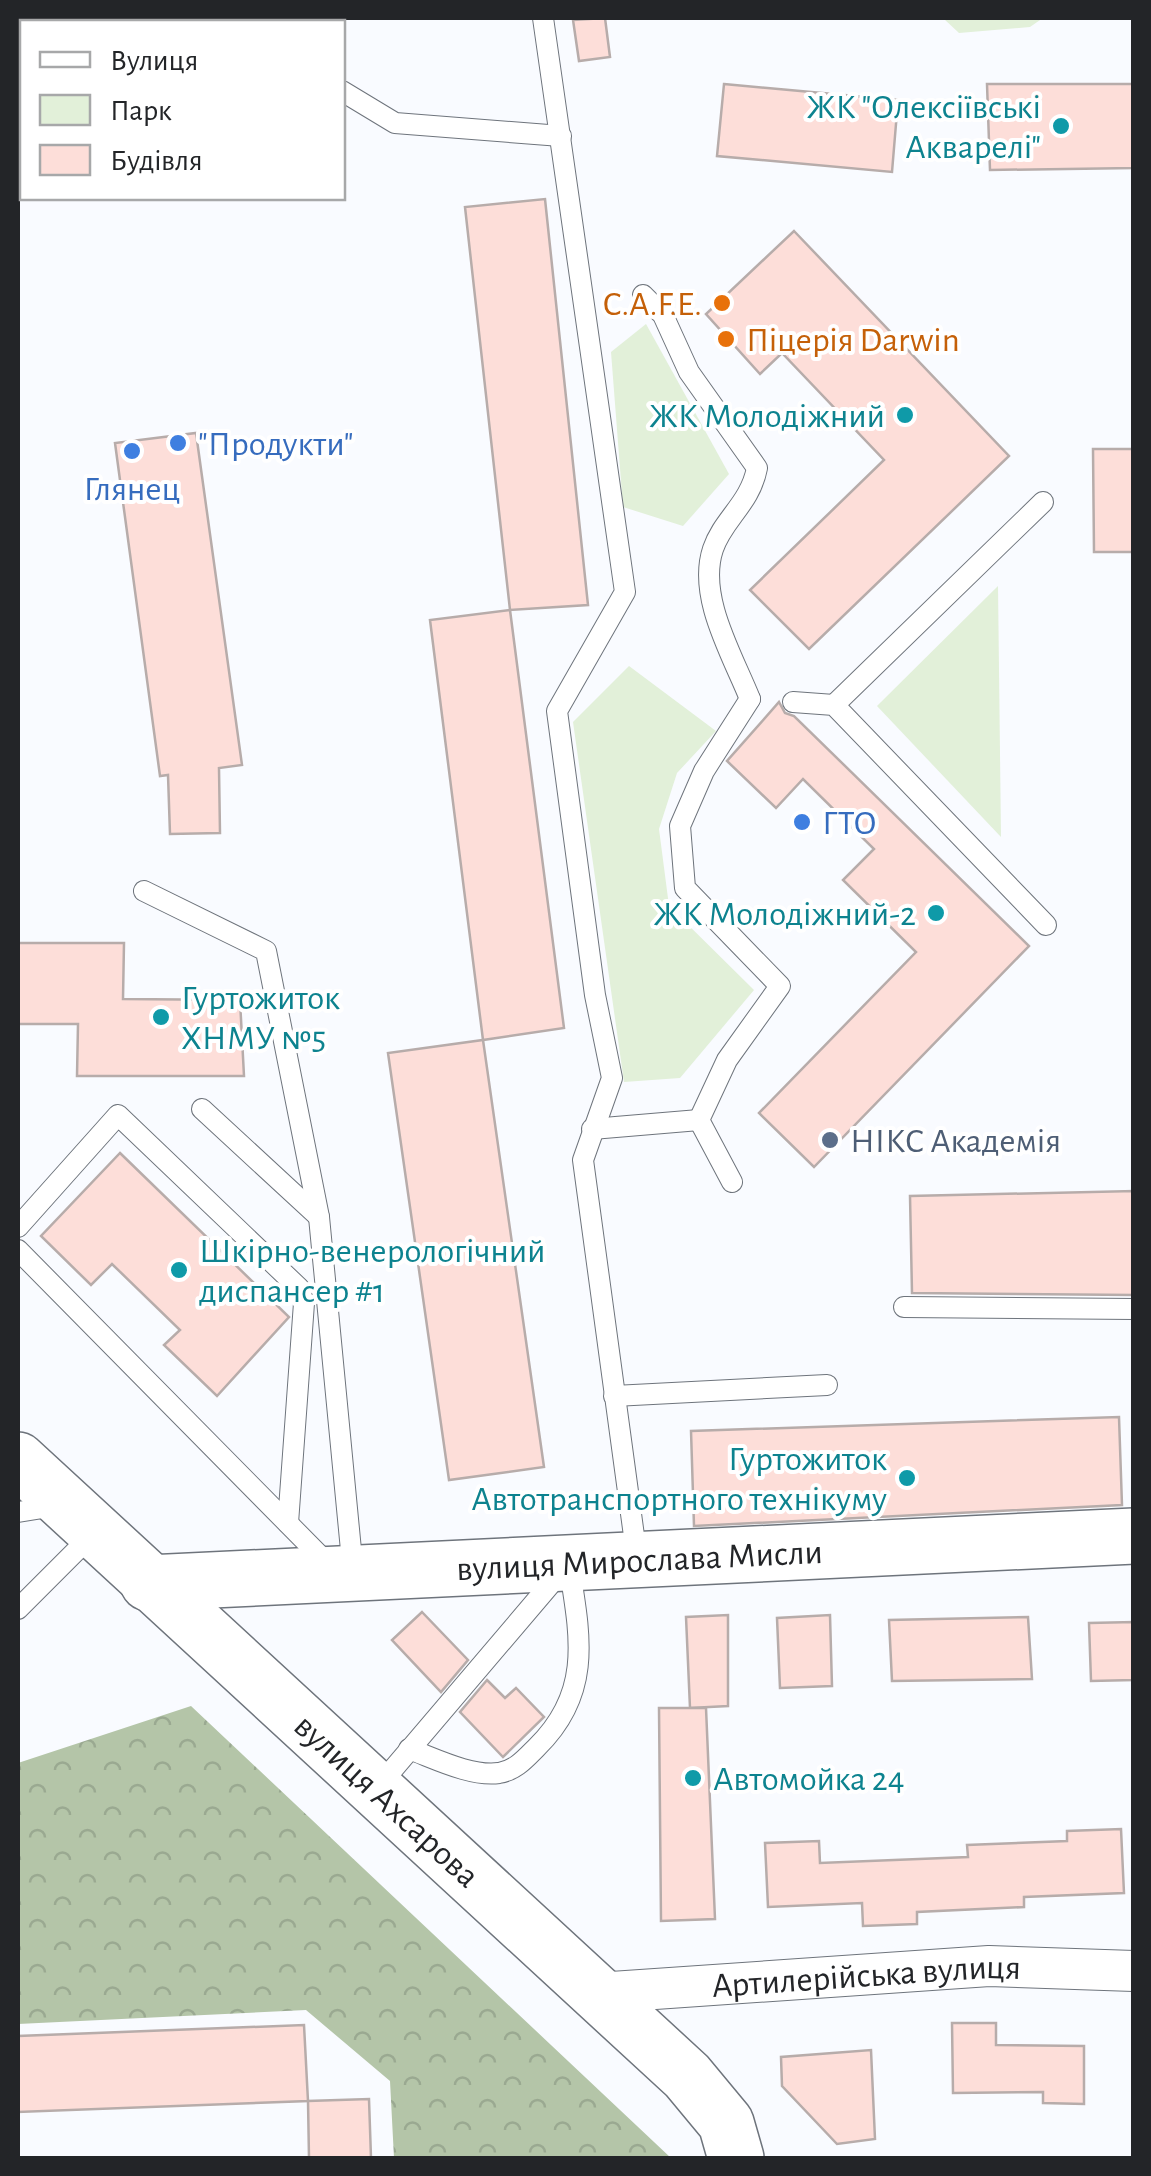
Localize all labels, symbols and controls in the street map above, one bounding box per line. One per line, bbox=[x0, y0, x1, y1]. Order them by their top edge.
legend bbox=[20, 20, 345, 200]
text: Вулиця bbox=[110, 46, 198, 76]
place label: ЖК "Олексіївські Акварелі" bbox=[807, 90, 1041, 165]
text: Парк bbox=[110, 96, 172, 126]
marker: ЖК "Олексіївські Акварелі" bbox=[1050, 115, 1072, 137]
text: Будівля bbox=[110, 146, 203, 176]
place label: C.A.F.E. bbox=[603, 287, 702, 322]
marker: C.A.F.E. bbox=[711, 292, 733, 314]
place label: Піцерія Darwin bbox=[746, 323, 960, 358]
marker: Піцерія Darwin bbox=[715, 328, 737, 350]
place label: ЖК Молодіжний bbox=[649, 399, 885, 434]
marker: ЖК Молодіжний bbox=[894, 404, 916, 426]
place label: "Продукти" bbox=[198, 427, 354, 462]
marker: "Продукти" bbox=[167, 432, 189, 454]
marker: Глянец bbox=[121, 440, 143, 462]
place label: Глянец bbox=[83, 472, 181, 507]
place label: ГТО bbox=[822, 806, 877, 841]
marker: ГТО bbox=[791, 811, 813, 833]
place label: ЖК Молодіжний-2 bbox=[653, 897, 916, 932]
marker: ЖК Молодіжний-2 bbox=[925, 902, 947, 924]
place label: Гуртожиток ХНМУ №5 bbox=[181, 981, 340, 1056]
marker: Гуртожиток ХНМУ №5 bbox=[150, 1006, 172, 1028]
place label: НІКС Академія bbox=[850, 1124, 1061, 1159]
marker: НІКС Академія bbox=[819, 1129, 841, 1151]
place label: Шкірно-венерологічний диспансер #1 bbox=[199, 1234, 545, 1309]
marker: Шкірно-венерологічний диспансер #1 bbox=[168, 1259, 190, 1281]
place label: Гуртожиток Автотранспортного технікуму bbox=[471, 1442, 887, 1517]
marker: Гуртожиток Автотранспортного технікуму bbox=[896, 1467, 918, 1489]
street label: вулиця Мирослава Мисли bbox=[456, 1535, 824, 1587]
street label: вулиця Ахсарова bbox=[287, 1708, 485, 1894]
place label: Автомойка 24 bbox=[713, 1762, 905, 1797]
marker: Автомойка 24 bbox=[682, 1767, 704, 1789]
street label: Артилерійська вулиця bbox=[711, 1950, 1022, 2004]

